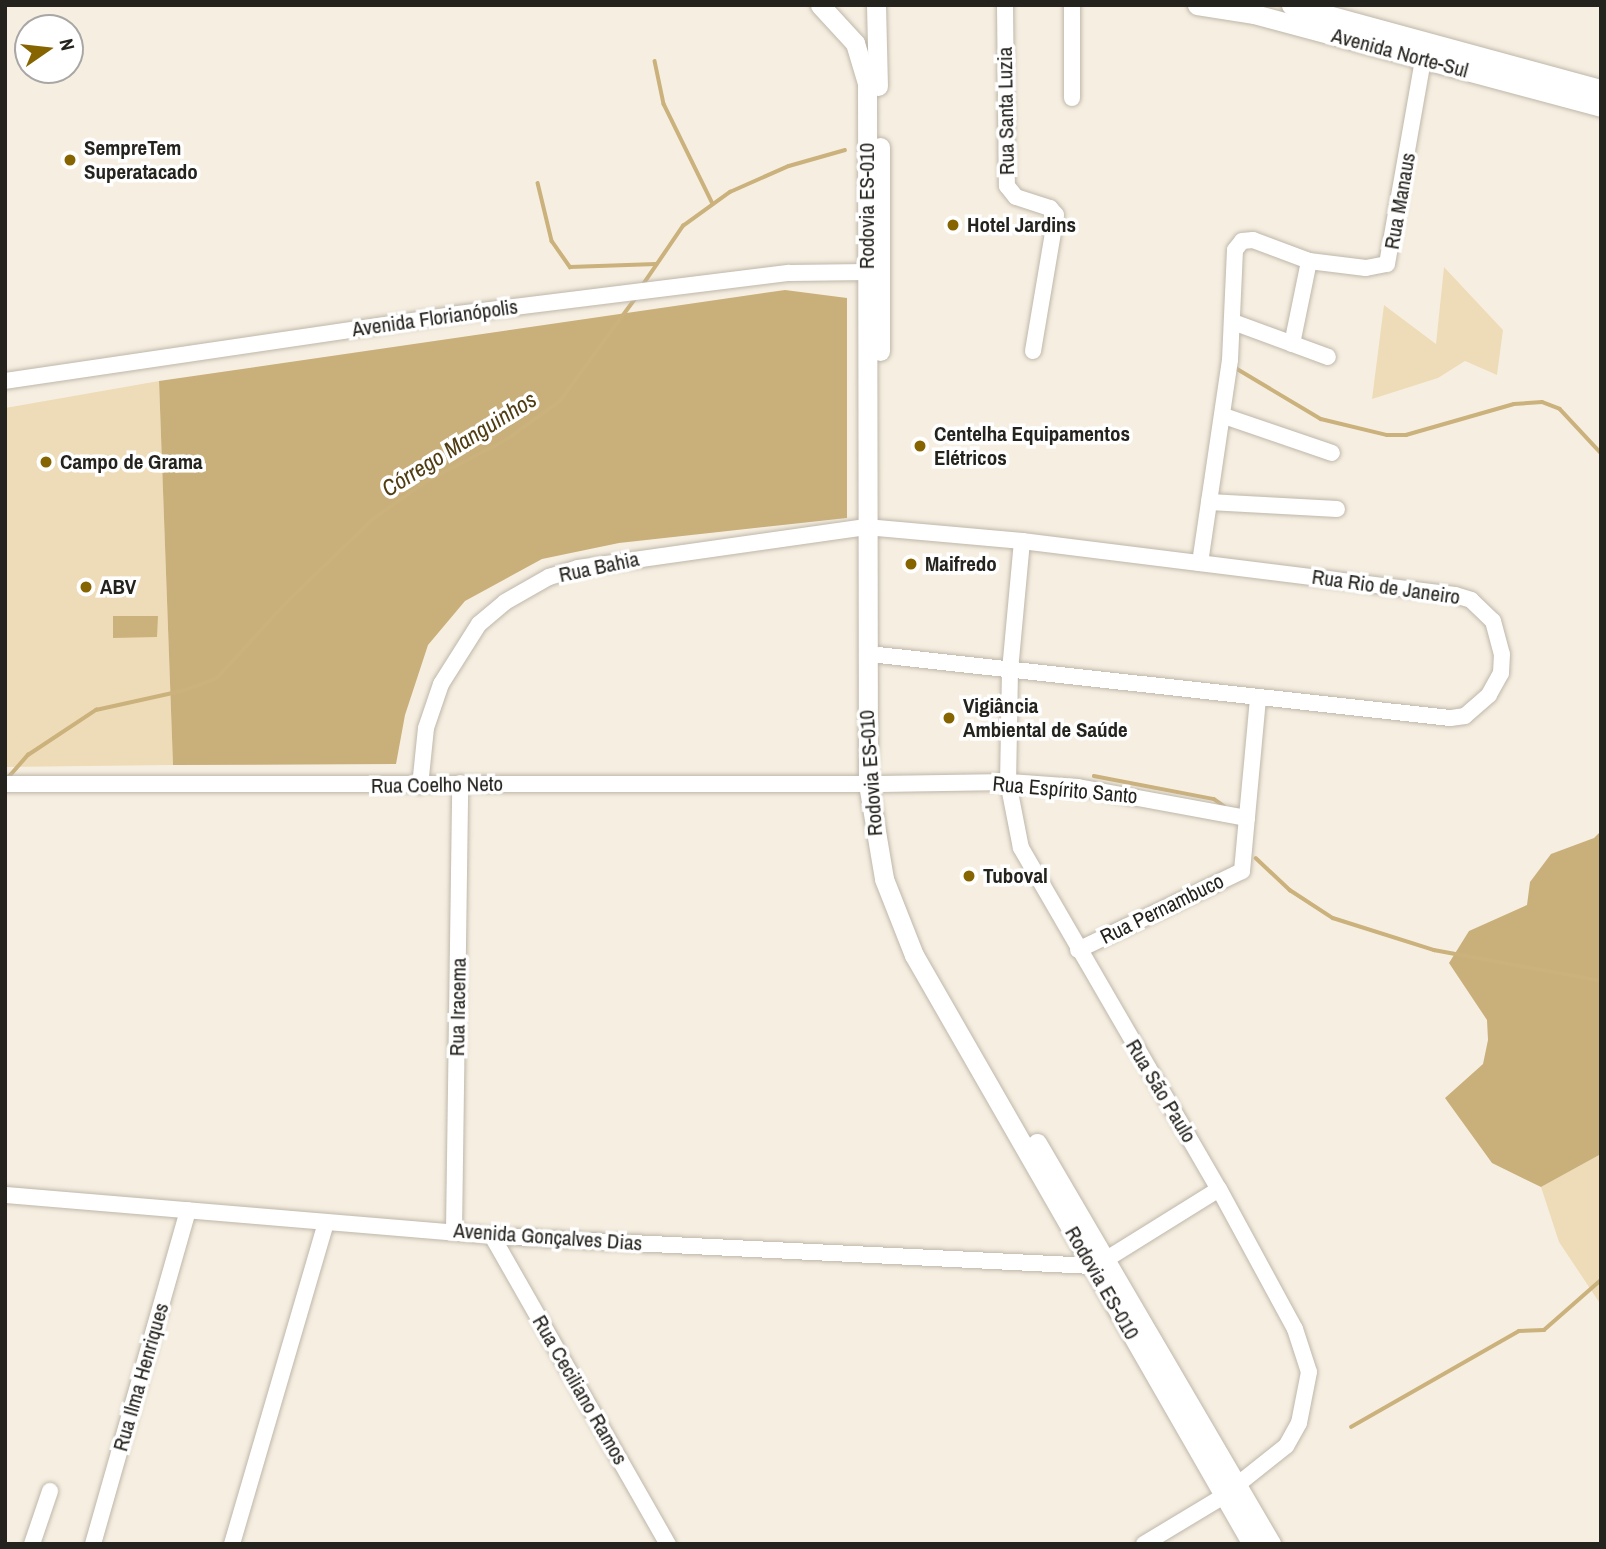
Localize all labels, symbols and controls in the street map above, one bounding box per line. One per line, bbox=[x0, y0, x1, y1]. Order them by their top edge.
north arrow bbox=[14, 14, 84, 84]
street label: Avenida Norte-Sul bbox=[1329, 23, 1471, 83]
text: N bbox=[53, 36, 81, 53]
street label: Rua Santa Luzia bbox=[992, 47, 1020, 175]
place label: SempreTem Superatacado bbox=[84, 135, 198, 185]
street label: Rodovia ES-010 bbox=[854, 143, 880, 269]
street label: Rua Manaus bbox=[1379, 151, 1421, 251]
marker: SempreTem Superatacado bbox=[62, 152, 78, 168]
place label: Hotel Jardins bbox=[967, 212, 1076, 238]
marker: Hotel Jardins bbox=[945, 217, 961, 233]
street label: Avenida Florianópolis bbox=[350, 294, 520, 342]
water label: Córrego Manguinhos bbox=[377, 385, 541, 503]
place label: Centelha Equipamentos Elétricos bbox=[934, 421, 1130, 471]
marker: Centelha Equipamentos Elétricos bbox=[912, 438, 928, 454]
place label: Campo de Grama bbox=[60, 449, 203, 475]
marker: Campo de Grama bbox=[38, 454, 54, 470]
street label: Rua Bahia bbox=[557, 546, 641, 588]
place label: Maifredo bbox=[925, 551, 997, 577]
marker: Maifredo bbox=[903, 556, 919, 572]
street label: Rua Rio de Janeiro bbox=[1310, 564, 1462, 610]
place label: ABV bbox=[100, 574, 136, 600]
marker: ABV bbox=[78, 579, 94, 595]
place label: Vigiância Ambiental de Saúde bbox=[963, 693, 1128, 743]
street label: Rodovia ES-010 bbox=[854, 709, 888, 837]
marker: Vigiância Ambiental de Saúde bbox=[941, 710, 957, 726]
street label: Rua Coelho Neto bbox=[371, 771, 503, 799]
street label: Rua Espírito Santo bbox=[991, 771, 1139, 809]
place label: Tuboval bbox=[983, 863, 1048, 889]
marker: Tuboval bbox=[961, 868, 977, 884]
street label: Rua Pernambuco bbox=[1096, 868, 1228, 950]
street label: Rua Iracema bbox=[445, 958, 471, 1056]
street label: Rua São Paulo bbox=[1120, 1035, 1202, 1147]
street label: Avenida Gonçalves Dias bbox=[453, 1218, 643, 1256]
street label: Rodovia ES-010 bbox=[1059, 1222, 1145, 1344]
street label: Rua Ilma Henriques bbox=[108, 1300, 174, 1454]
street label: Rua Ceciliano Ramos bbox=[527, 1311, 633, 1469]

